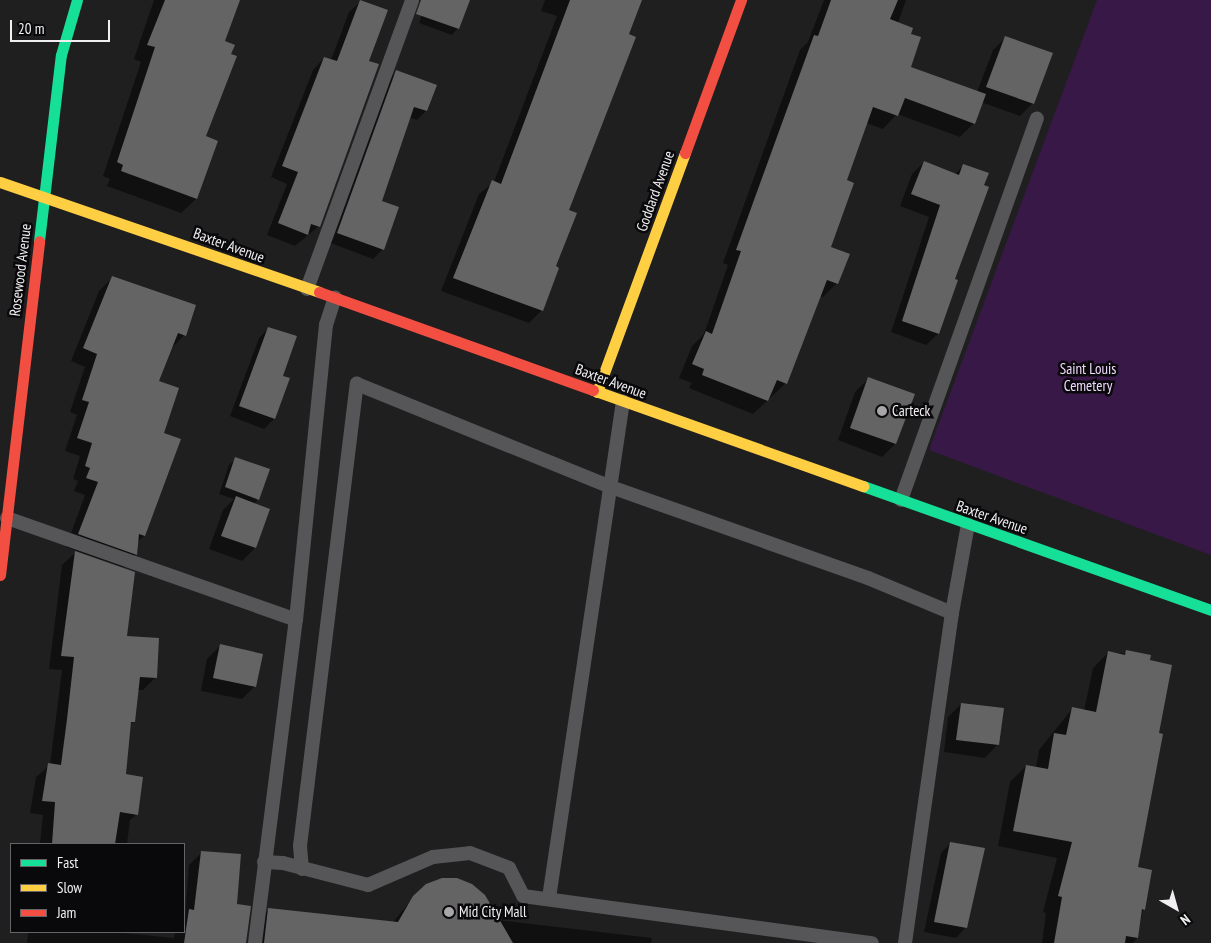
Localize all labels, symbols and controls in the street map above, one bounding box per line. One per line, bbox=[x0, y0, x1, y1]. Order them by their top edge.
scale bar bbox=[12, 10, 112, 42]
text: 20 m bbox=[18, 19, 44, 38]
street label: Goddard Avenue bbox=[632, 148, 678, 234]
street label: Rosewood Avenue bbox=[5, 222, 35, 318]
street label: Baxter Avenue bbox=[191, 224, 267, 266]
park label: Saint Louis Cemetery bbox=[1060, 359, 1116, 394]
street label: Baxter Avenue bbox=[573, 360, 649, 402]
place label: Carteck bbox=[892, 402, 930, 420]
marker: Carteck bbox=[876, 405, 888, 417]
street label: Baxter Avenue bbox=[954, 496, 1030, 538]
legend bbox=[10, 843, 185, 933]
text: Fast bbox=[57, 853, 78, 872]
text: Slow bbox=[57, 878, 82, 897]
north arrow bbox=[1151, 883, 1201, 933]
text: Jam bbox=[57, 903, 76, 922]
place label: Mid City Mall bbox=[459, 903, 527, 921]
marker: Mid City Mall bbox=[443, 906, 455, 918]
text: N bbox=[1177, 910, 1194, 929]

